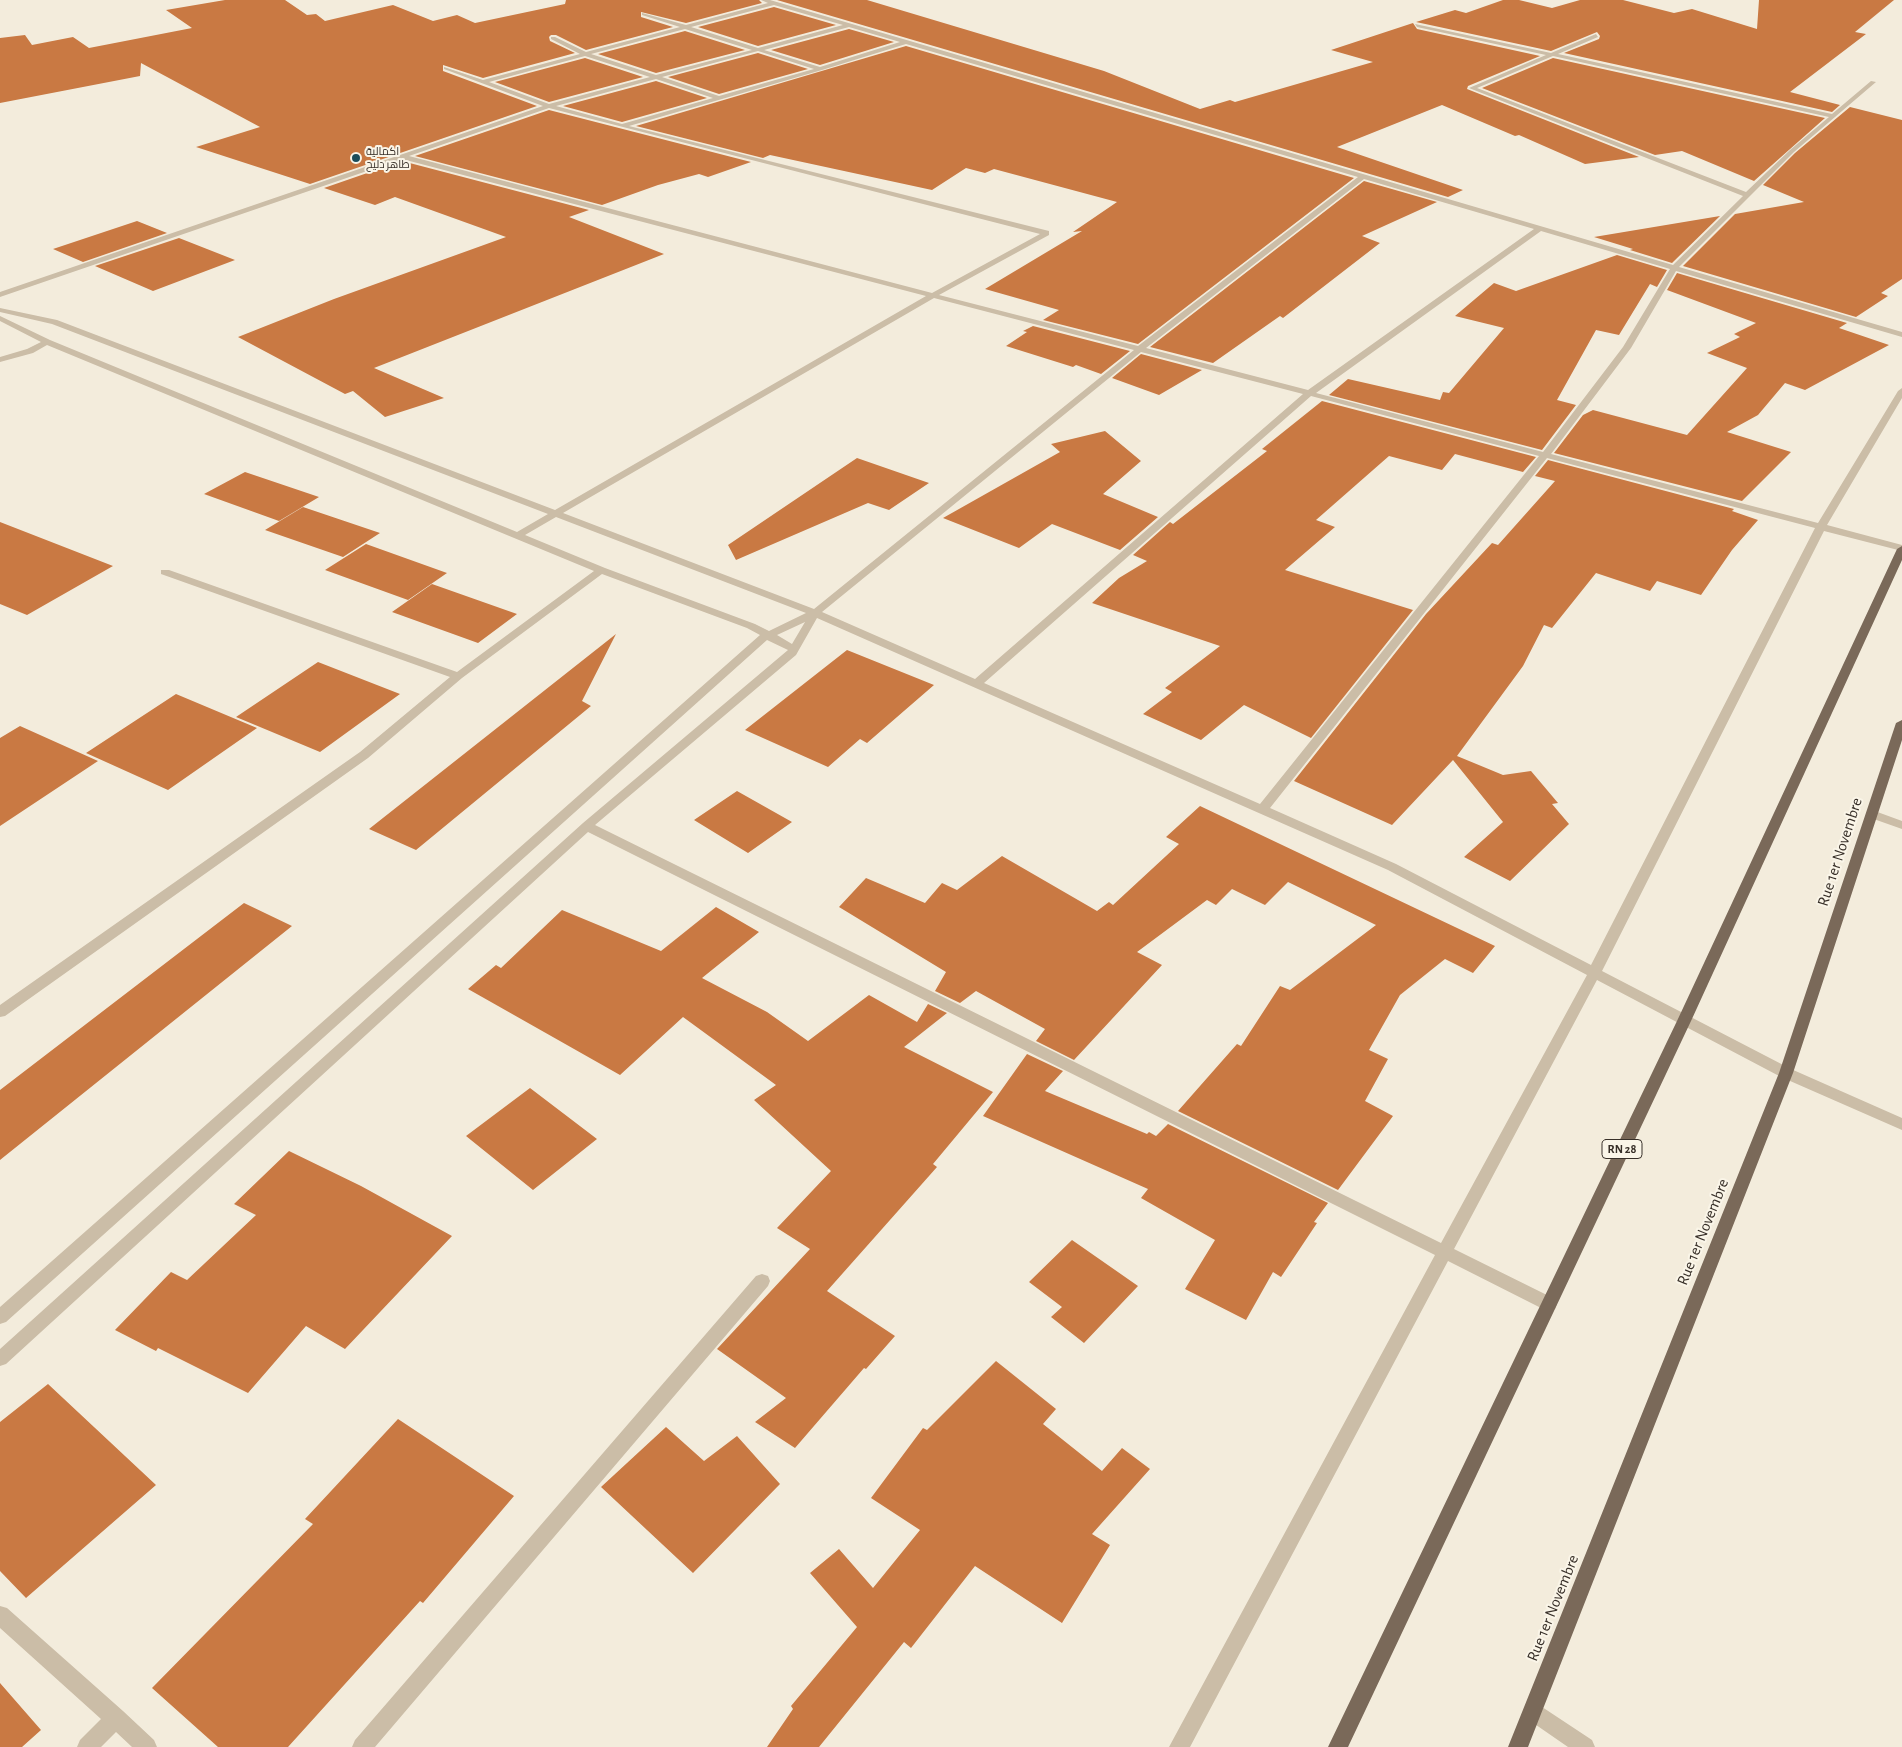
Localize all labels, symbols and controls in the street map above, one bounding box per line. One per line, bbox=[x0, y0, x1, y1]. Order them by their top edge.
place label: اكمالية طاهر دليح bbox=[366, 145, 410, 171]
marker: اكمالية طاهر دليح bbox=[350, 152, 362, 164]
street label: Rue 1er Novembre bbox=[1813, 795, 1867, 909]
road number: RN 28 bbox=[1602, 1140, 1642, 1158]
street label: Rue 1er Novembre bbox=[1673, 1176, 1733, 1288]
street label: Rue 1er Novembre bbox=[1523, 1552, 1583, 1664]

